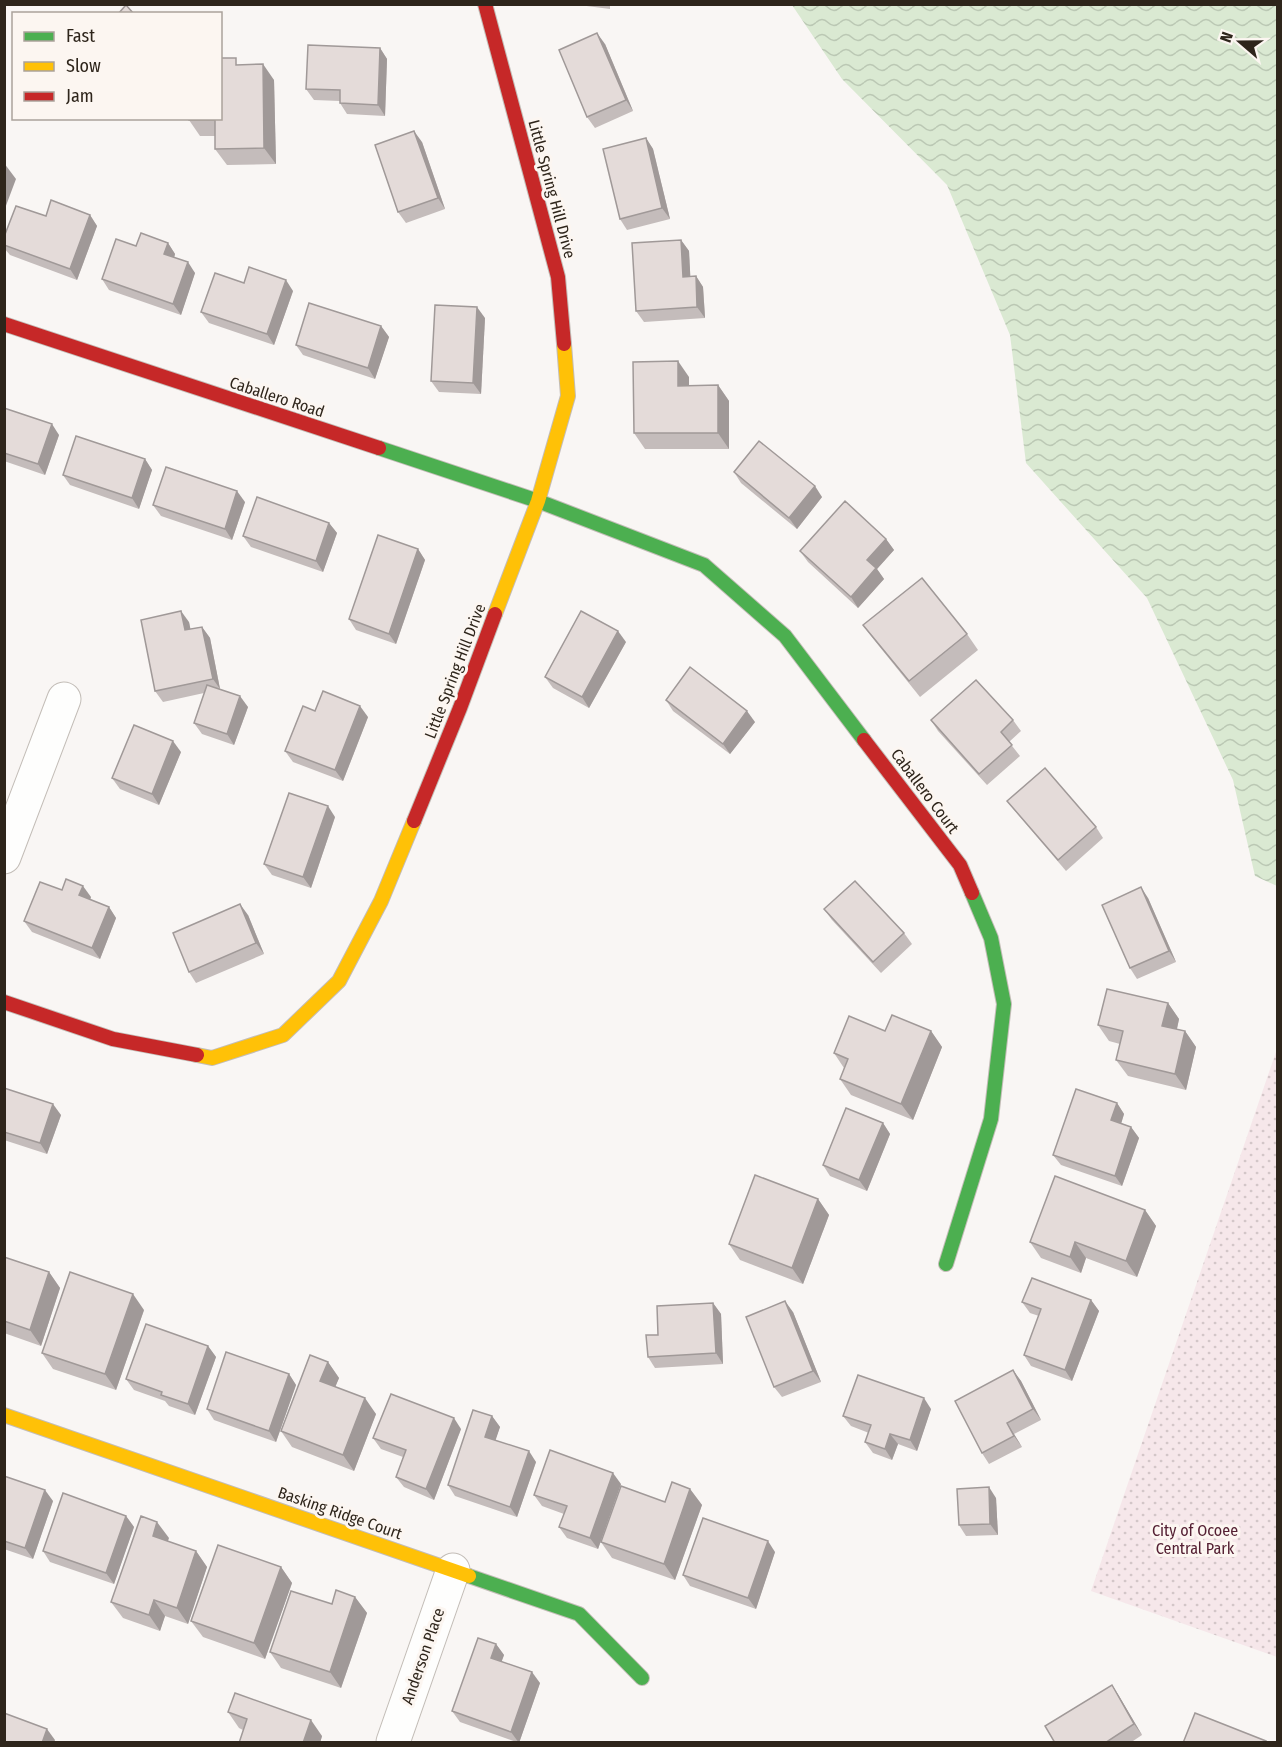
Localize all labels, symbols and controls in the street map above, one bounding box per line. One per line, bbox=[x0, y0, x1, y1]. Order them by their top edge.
legend bbox=[12, 12, 222, 120]
north arrow bbox=[1210, 12, 1270, 72]
text: Fast bbox=[66, 25, 95, 47]
text: N bbox=[1216, 29, 1237, 45]
text: Slow bbox=[66, 55, 101, 77]
text: Jam bbox=[66, 85, 94, 107]
street label: Little Spring Hill Drive bbox=[524, 118, 580, 261]
street label: Caballero Road bbox=[227, 373, 327, 421]
street label: Little Spring Hill Drive bbox=[421, 601, 489, 741]
street label: Caballero Court bbox=[887, 745, 963, 838]
street label: Basking Ridge Court bbox=[275, 1483, 405, 1543]
park label: City of Ocoee Central Park bbox=[1152, 1521, 1238, 1558]
street label: Anderson Place bbox=[398, 1605, 448, 1707]

